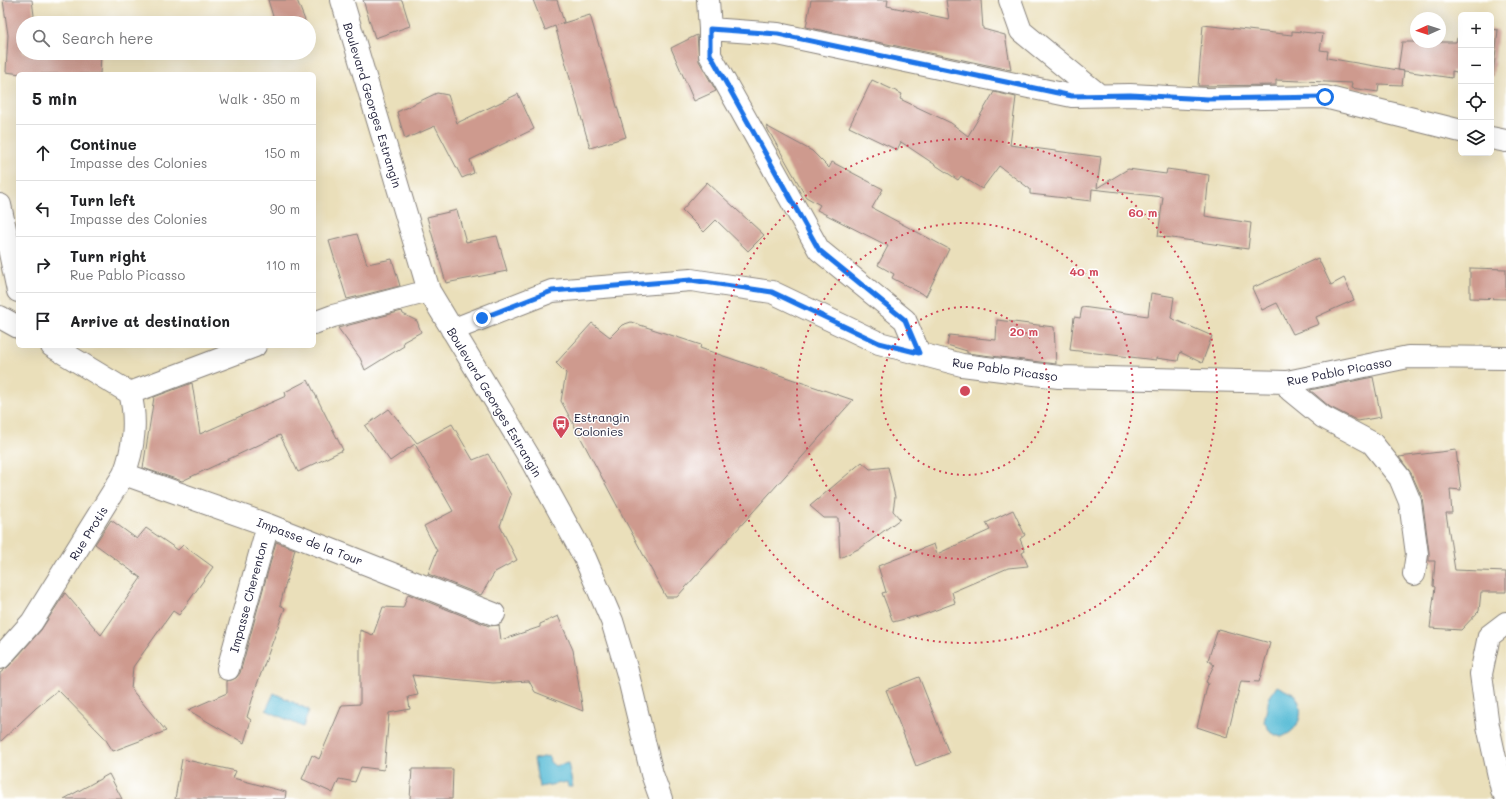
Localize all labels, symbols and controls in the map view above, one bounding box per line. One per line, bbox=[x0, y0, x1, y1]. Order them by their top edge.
north arrow bbox=[1410, 12, 1446, 48]
map controls bbox=[1458, 12, 1494, 156]
button: + bbox=[1458, 12, 1494, 48]
search box bbox=[16, 16, 316, 60]
street label: Boulevard Georges Estrangin bbox=[340, 21, 406, 189]
icon: search bbox=[30, 27, 52, 49]
text: Search here bbox=[62, 28, 153, 48]
button: − bbox=[1458, 48, 1494, 84]
button: locate bbox=[1458, 84, 1494, 120]
text: 5 min bbox=[32, 87, 77, 109]
route start bbox=[1316, 88, 1334, 106]
text: Walk · 350 m bbox=[219, 90, 300, 107]
button: layers bbox=[1458, 120, 1494, 156]
text: Continue bbox=[70, 134, 137, 154]
icon: ahead bbox=[32, 142, 54, 164]
text: 150 m bbox=[264, 144, 300, 161]
text: Impasse des Colonies bbox=[70, 154, 207, 171]
text: Turn left bbox=[70, 190, 135, 210]
icon: left bbox=[32, 198, 54, 220]
text: 90 m bbox=[270, 200, 300, 217]
text: 60 m bbox=[1129, 204, 1157, 220]
text: Impasse des Colonies bbox=[70, 210, 207, 227]
text: Turn right bbox=[70, 246, 147, 266]
icon: right bbox=[32, 254, 54, 276]
text: 110 m bbox=[266, 256, 300, 273]
text: 40 m bbox=[1069, 263, 1099, 279]
text: Rue Pablo Picasso bbox=[70, 266, 185, 283]
route end bbox=[473, 309, 491, 327]
icon: arrive bbox=[32, 310, 54, 332]
text: Arrive at destination bbox=[70, 311, 230, 331]
text: 20 m bbox=[1010, 323, 1038, 339]
street label: Boulevard Georges Estrangin bbox=[444, 324, 546, 480]
street label: Rue Pablo Picasso bbox=[1285, 353, 1393, 389]
street label: Rue Pablo Picasso bbox=[951, 354, 1059, 384]
centre of rings bbox=[958, 384, 972, 398]
place label: Estrangin Colonies bbox=[574, 409, 629, 439]
bus stop icon: Estrangin Colonies bbox=[551, 414, 571, 439]
street label: Rue Protis bbox=[65, 503, 111, 563]
street label: Impasse de la Tour bbox=[255, 513, 365, 569]
street label: Impasse Cherenton bbox=[225, 540, 271, 654]

